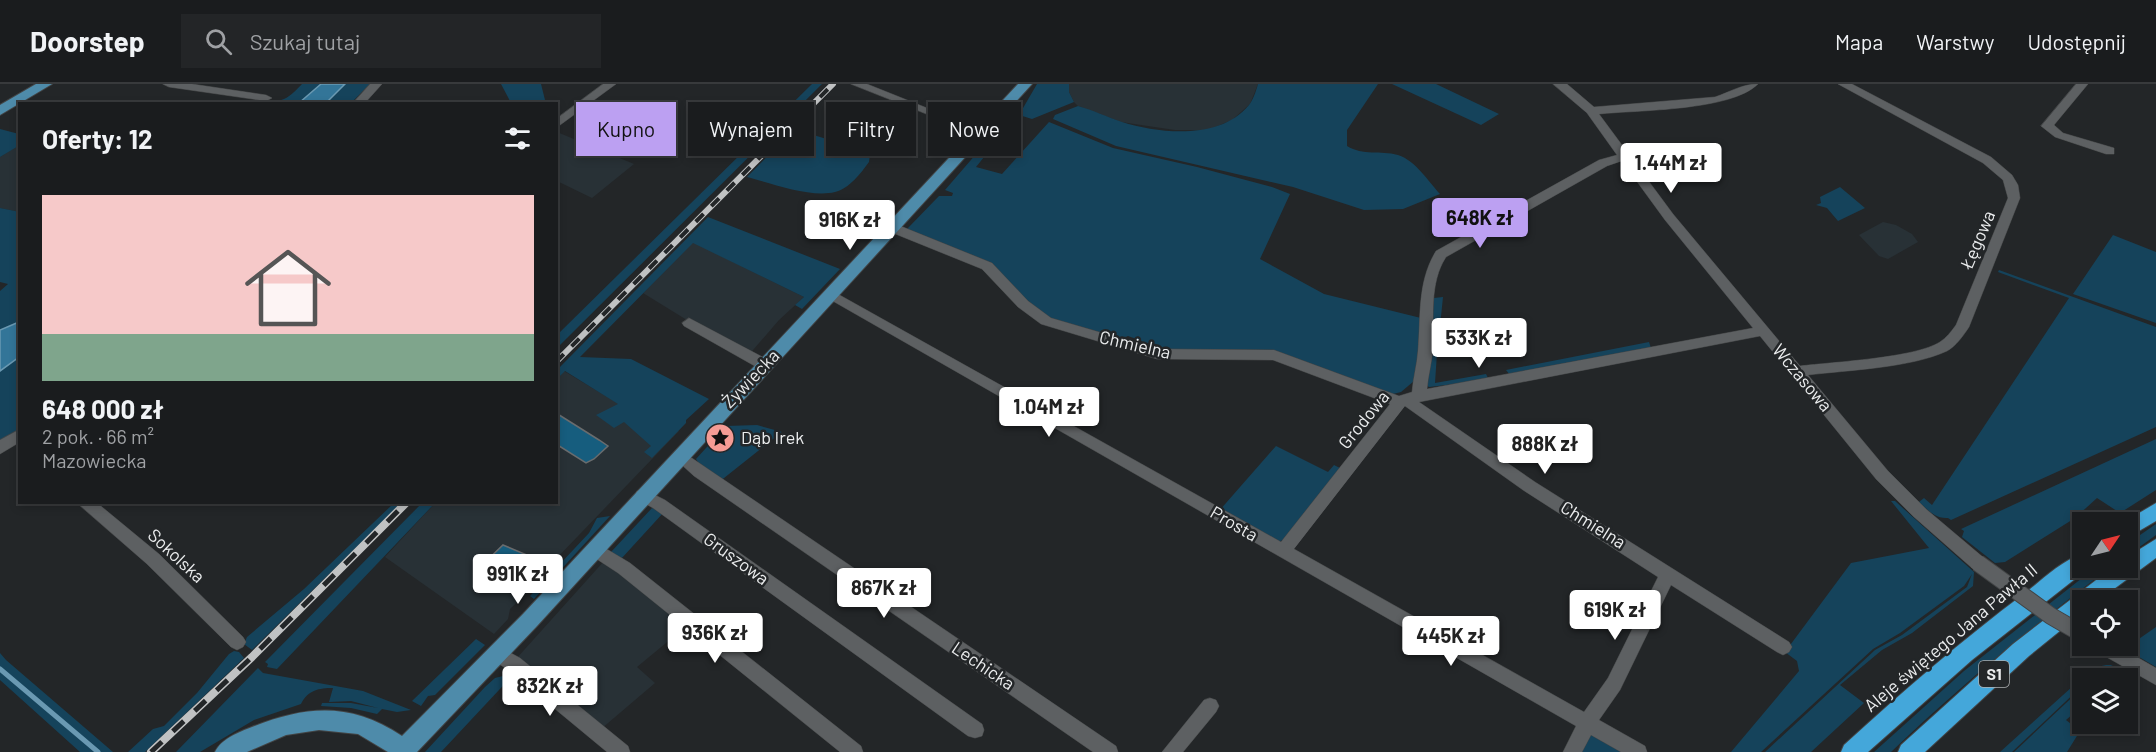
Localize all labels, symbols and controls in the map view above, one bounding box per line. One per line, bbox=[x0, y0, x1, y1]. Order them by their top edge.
search box bbox=[181, 14, 601, 68]
text: Doorstep bbox=[30, 24, 145, 58]
icon: search bbox=[202, 25, 235, 58]
text: Szukaj tutaj bbox=[250, 28, 360, 54]
text: Mapa bbox=[1835, 29, 1883, 54]
text: Warstwy bbox=[1916, 29, 1994, 54]
text: Udostępnij bbox=[2027, 29, 2126, 54]
chip: Kupno bbox=[576, 102, 676, 156]
chip: Wynajem bbox=[688, 102, 814, 156]
chip: Filtry bbox=[826, 102, 916, 156]
chip: Nowe bbox=[928, 102, 1021, 156]
icon: filters bbox=[501, 122, 534, 155]
text: Oferty: 12 bbox=[42, 123, 153, 154]
pin: 1.44M zł bbox=[1609, 143, 1733, 194]
text: 1.44M zł bbox=[1635, 150, 1707, 174]
pin: 648K zł bbox=[1425, 198, 1535, 249]
pin: 916K zł bbox=[795, 200, 905, 251]
text: 648K zł bbox=[1446, 205, 1514, 229]
text: 916K zł bbox=[819, 207, 881, 231]
street label: Łęgowa bbox=[1955, 207, 1999, 273]
icon: home bbox=[234, 234, 342, 342]
pin: 533K zł bbox=[1424, 318, 1534, 369]
street label: Chmielna bbox=[1097, 325, 1173, 363]
text: 533K zł bbox=[1446, 325, 1512, 349]
street label: Wczasowa bbox=[1768, 339, 1837, 416]
street label: Żywiecka bbox=[717, 344, 783, 412]
street label: Grodowa bbox=[1333, 386, 1393, 453]
pin: 1.04M zł bbox=[987, 387, 1111, 438]
text: 648 000 zł bbox=[42, 393, 164, 424]
text: 1.04M zł bbox=[1013, 394, 1085, 418]
place icon: Dąb Irek bbox=[704, 422, 736, 454]
text: 2 pok. · 66 m² bbox=[42, 424, 154, 448]
pin: 888K zł bbox=[1490, 424, 1600, 475]
place label: Dąb Irek bbox=[741, 426, 804, 448]
text: 888K zł bbox=[1512, 431, 1578, 455]
text: Mazowiecka bbox=[42, 448, 147, 472]
street label: Chmielna bbox=[1557, 496, 1630, 553]
street label: Prosta bbox=[1207, 501, 1262, 545]
north arrow bbox=[2072, 512, 2138, 578]
map controls bbox=[2072, 512, 2138, 734]
street label: Sokolska bbox=[144, 523, 210, 587]
street label: Gruszowa bbox=[700, 527, 774, 589]
pin: 991K zł bbox=[463, 554, 573, 605]
street label: Aleje świętego Jana Pawła II bbox=[1859, 558, 2041, 716]
text: 991K zł bbox=[487, 561, 549, 585]
pin: 867K zł bbox=[829, 568, 939, 619]
text: 867K zł bbox=[851, 575, 917, 599]
pin: 619K zł bbox=[1560, 590, 1670, 641]
button: locate bbox=[2072, 590, 2138, 656]
text: 619K zł bbox=[1584, 597, 1646, 621]
pin: 936K zł bbox=[660, 613, 770, 664]
pin: 445K zł bbox=[1396, 616, 1506, 667]
text: 936K zł bbox=[682, 620, 748, 644]
text: 445K zł bbox=[1416, 623, 1486, 647]
street label: Lechicka bbox=[948, 636, 1019, 694]
road number: S1 bbox=[1979, 661, 2009, 687]
pin: 832K zł bbox=[495, 666, 605, 717]
button: layers bbox=[2072, 668, 2138, 734]
text: 832K zł bbox=[516, 673, 584, 697]

